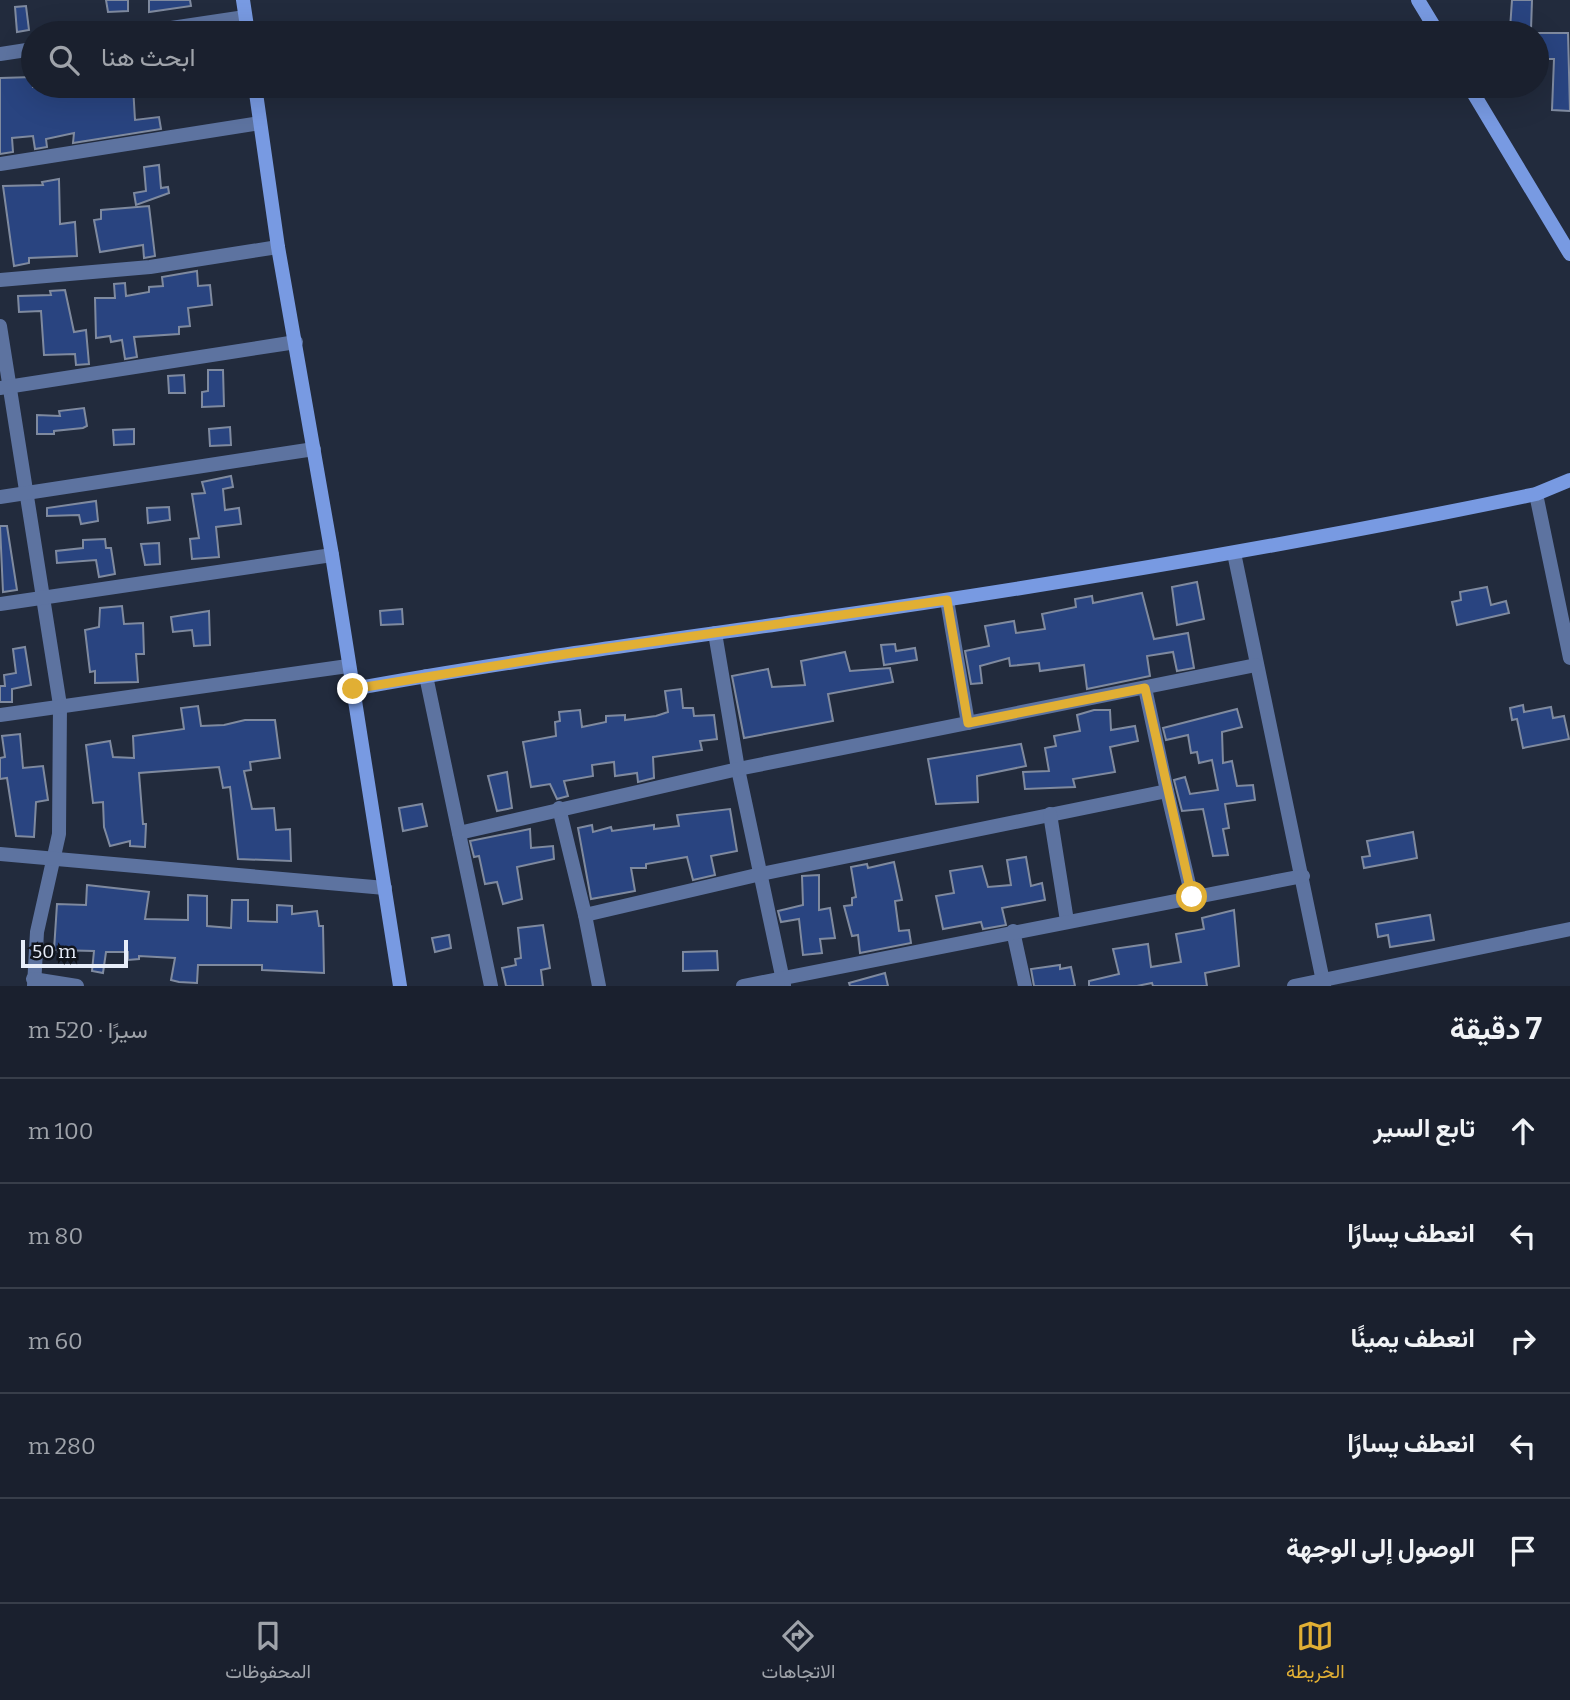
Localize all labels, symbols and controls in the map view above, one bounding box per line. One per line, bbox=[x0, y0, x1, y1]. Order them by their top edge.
search box bbox=[21, 21, 1549, 98]
icon: search bbox=[45, 41, 83, 79]
text: ابحث هنا bbox=[101, 42, 195, 73]
route end bbox=[337, 673, 368, 704]
route start bbox=[1176, 881, 1207, 912]
scale bar bbox=[21, 937, 128, 969]
text: 50 m bbox=[32, 940, 76, 963]
text: 7 دقيقة bbox=[1450, 1011, 1542, 1047]
text: سيرًا · 520 m bbox=[28, 1016, 148, 1044]
icon: ahead bbox=[1504, 1112, 1542, 1150]
text: تابع السير bbox=[1373, 1113, 1475, 1144]
text: 100 m bbox=[28, 1117, 93, 1145]
icon: left bbox=[1504, 1217, 1542, 1255]
text: انعطف يسارًا bbox=[1347, 1218, 1475, 1249]
text: 80 m bbox=[28, 1222, 83, 1250]
icon: right bbox=[1504, 1322, 1542, 1360]
text: انعطف يمينًا bbox=[1350, 1323, 1475, 1354]
text: 60 m bbox=[28, 1327, 83, 1355]
icon: left bbox=[1504, 1427, 1542, 1465]
text: انعطف يسارًا bbox=[1347, 1428, 1475, 1459]
text: 280 m bbox=[28, 1432, 96, 1460]
icon: arrive bbox=[1504, 1532, 1542, 1570]
text: الوصول إلى الوجهة bbox=[1286, 1533, 1475, 1564]
tab: المحفوظات bbox=[225, 1617, 311, 1688]
tab: الاتجاهات bbox=[762, 1617, 835, 1688]
tab: الخريطة bbox=[1286, 1617, 1345, 1688]

